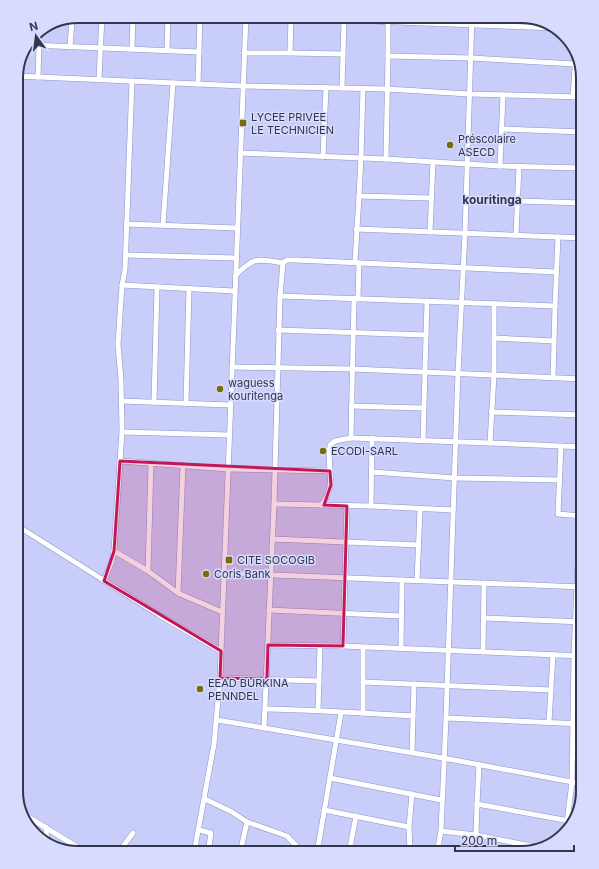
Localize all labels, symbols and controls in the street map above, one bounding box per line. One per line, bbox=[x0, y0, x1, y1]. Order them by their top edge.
north arrow bbox=[16, 16, 56, 56]
text: N bbox=[28, 18, 39, 34]
place label: LYCEE PRIVEE LE TECHNICIEN bbox=[251, 110, 334, 137]
marker: LYCEE PRIVEE LE TECHNICIEN bbox=[238, 118, 248, 128]
place label: Préscolaire ASECD bbox=[458, 132, 516, 159]
marker: Préscolaire ASECD bbox=[445, 140, 455, 150]
district label: kouritinga bbox=[462, 192, 522, 207]
place label: waguess kouritenga bbox=[228, 376, 283, 403]
marker: waguess kouritenga bbox=[215, 384, 225, 394]
place label: ECODI-SARL bbox=[331, 444, 398, 458]
marker: ECODI-SARL bbox=[318, 446, 328, 456]
place label: CITE SOCOGIB bbox=[237, 553, 315, 567]
marker: CITE SOCOGIB bbox=[224, 555, 234, 565]
place label: Coris Bank bbox=[214, 567, 270, 581]
marker: Coris Bank bbox=[201, 569, 211, 579]
place label: EEAD BURKINA PENNDEL bbox=[208, 676, 289, 703]
marker: EEAD BURKINA PENNDEL bbox=[195, 684, 205, 694]
scale bar bbox=[455, 827, 574, 853]
text: 200 m bbox=[461, 833, 497, 848]

